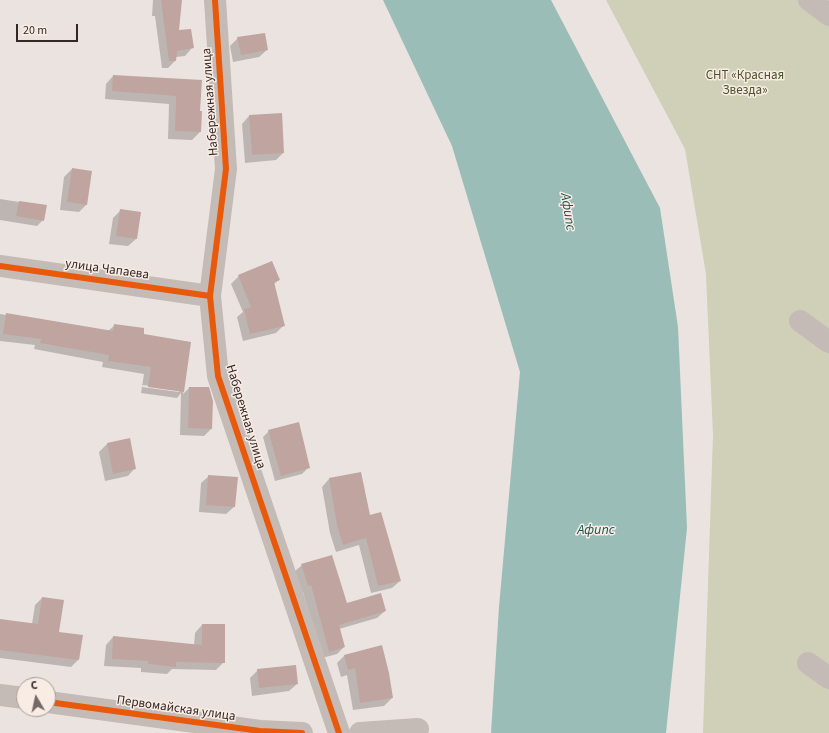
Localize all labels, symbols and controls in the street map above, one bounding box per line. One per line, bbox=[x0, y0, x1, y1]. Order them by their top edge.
scale bar bbox=[18, 16, 80, 42]
text: 20 m bbox=[23, 22, 47, 39]
street label: Набережная улица bbox=[199, 47, 223, 157]
park label: СНТ «Красная Звезда» bbox=[706, 68, 784, 99]
water label: Афипс bbox=[556, 192, 578, 232]
street label: улица Чапаева bbox=[64, 256, 150, 284]
street label: Набережная улица bbox=[222, 363, 268, 471]
water label: Афипс bbox=[577, 523, 615, 539]
north arrow bbox=[16, 677, 56, 717]
text: С bbox=[30, 678, 39, 694]
street label: Первомайская улица bbox=[116, 693, 236, 725]

